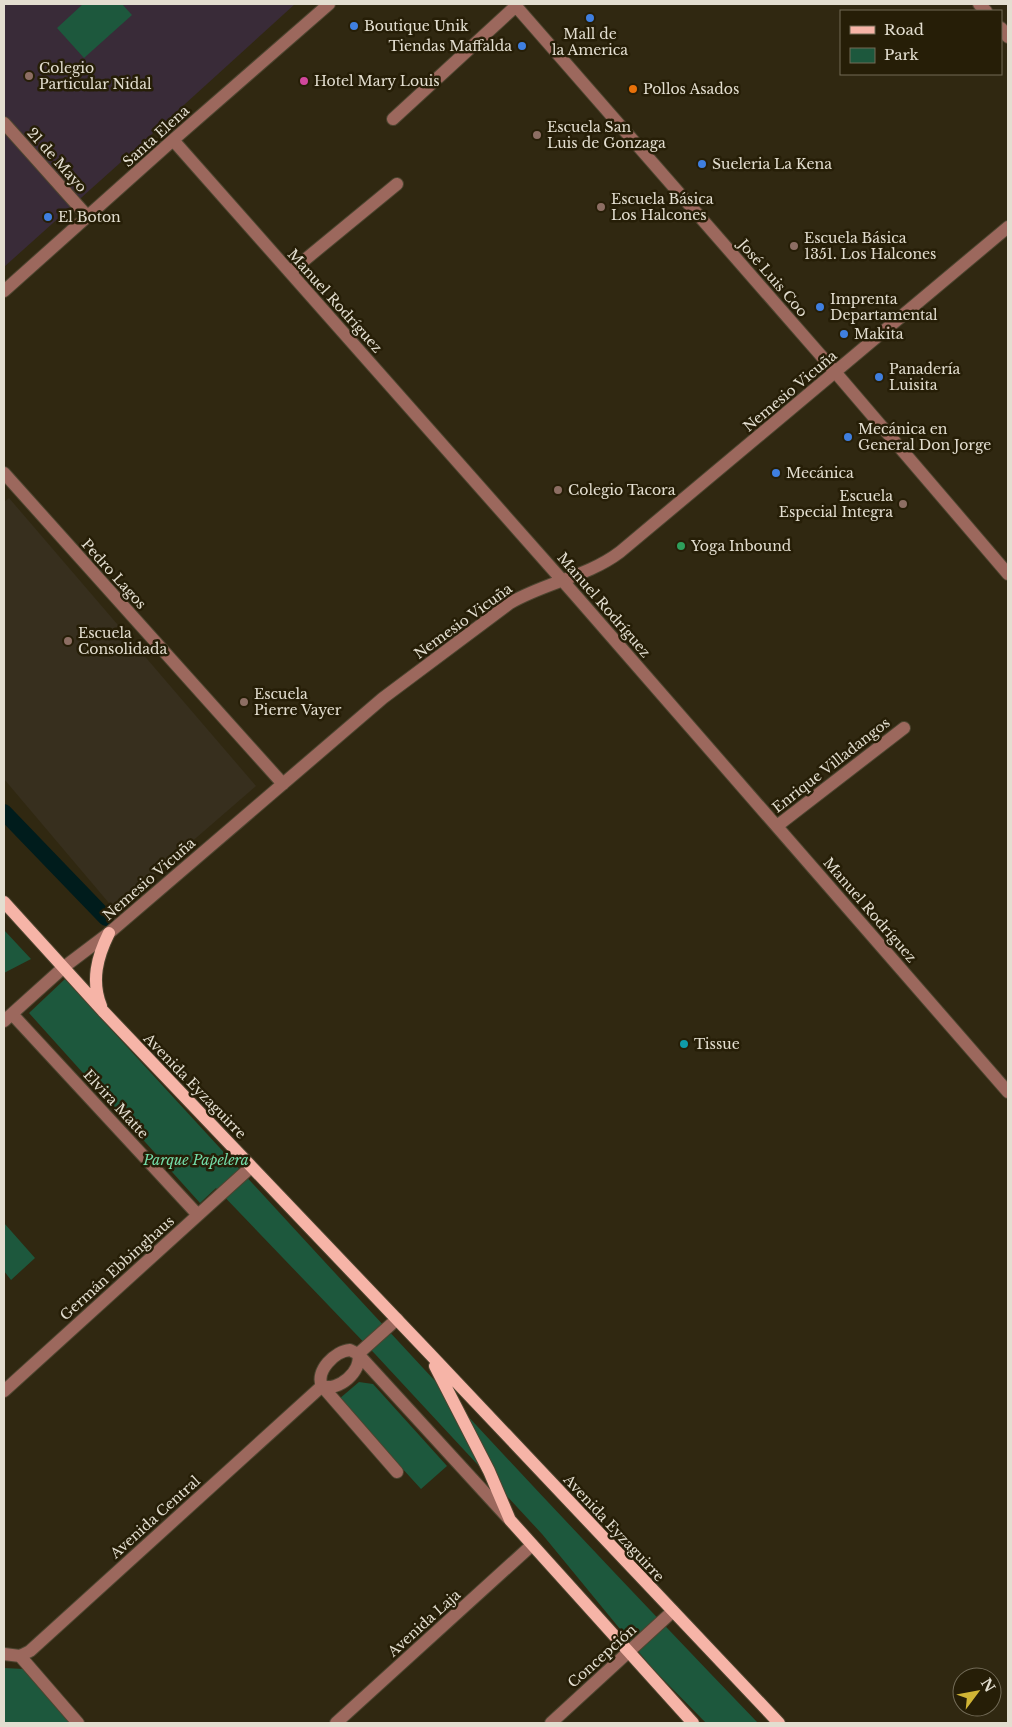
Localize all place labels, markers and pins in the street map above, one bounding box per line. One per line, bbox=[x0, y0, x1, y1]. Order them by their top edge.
marker: Mall de la America bbox=[584, 12, 596, 24]
place label: Boutique Unik bbox=[364, 17, 469, 35]
marker: Boutique Unik bbox=[348, 20, 360, 32]
place label: Mall de la America bbox=[552, 25, 628, 59]
place label: Tiendas Maffalda bbox=[388, 37, 512, 55]
marker: Tiendas Maffalda bbox=[516, 40, 528, 52]
place label: Colegio Particular Nidal bbox=[39, 59, 152, 93]
marker: Colegio Particular Nidal bbox=[23, 70, 35, 82]
place label: Hotel Mary Louis bbox=[314, 72, 440, 90]
marker: Hotel Mary Louis bbox=[298, 75, 310, 87]
place label: Pollos Asados bbox=[643, 80, 739, 98]
marker: Pollos Asados bbox=[627, 83, 639, 95]
place label: Escuela San Luis de Gonzaga bbox=[547, 118, 666, 152]
marker: Escuela San Luis de Gonzaga bbox=[531, 129, 543, 141]
place label: Sueleria La Kena bbox=[712, 155, 832, 173]
marker: Sueleria La Kena bbox=[696, 158, 708, 170]
place label: Escuela Básica Los Halcones bbox=[611, 190, 714, 224]
marker: Escuela Básica Los Halcones bbox=[595, 201, 607, 213]
place label: El Boton bbox=[58, 208, 121, 226]
marker: El Boton bbox=[42, 211, 54, 223]
place label: Escuela Básica 1351. Los Halcones bbox=[804, 229, 936, 263]
marker: Escuela Básica 1351. Los Halcones bbox=[788, 240, 800, 252]
place label: Imprenta Departamental bbox=[830, 290, 938, 324]
marker: Imprenta Departamental bbox=[814, 301, 826, 313]
place label: Makita bbox=[854, 325, 904, 343]
marker: Makita bbox=[838, 328, 850, 340]
place label: Panadería Luisita bbox=[889, 360, 961, 394]
marker: Panadería Luisita bbox=[873, 371, 885, 383]
place label: Mecánica en General Don Jorge bbox=[858, 420, 991, 454]
marker: Mecánica en General Don Jorge bbox=[842, 431, 854, 443]
place label: Mecánica bbox=[786, 464, 854, 482]
marker: Mecánica bbox=[770, 467, 782, 479]
place label: Colegio Tacora bbox=[568, 481, 676, 499]
marker: Colegio Tacora bbox=[552, 484, 564, 496]
place label: Escuela Especial Integra bbox=[779, 487, 893, 521]
marker: Escuela Especial Integra bbox=[897, 498, 909, 510]
place label: Yoga Inbound bbox=[690, 537, 792, 555]
marker: Yoga Inbound bbox=[675, 540, 687, 552]
place label: Escuela Consolidada bbox=[78, 624, 168, 658]
marker: Escuela Consolidada bbox=[62, 635, 74, 647]
place label: Escuela Pierre Vayer bbox=[254, 685, 342, 719]
marker: Escuela Pierre Vayer bbox=[238, 696, 250, 708]
place label: Tissue bbox=[694, 1035, 740, 1053]
marker: Tissue bbox=[678, 1038, 690, 1050]

